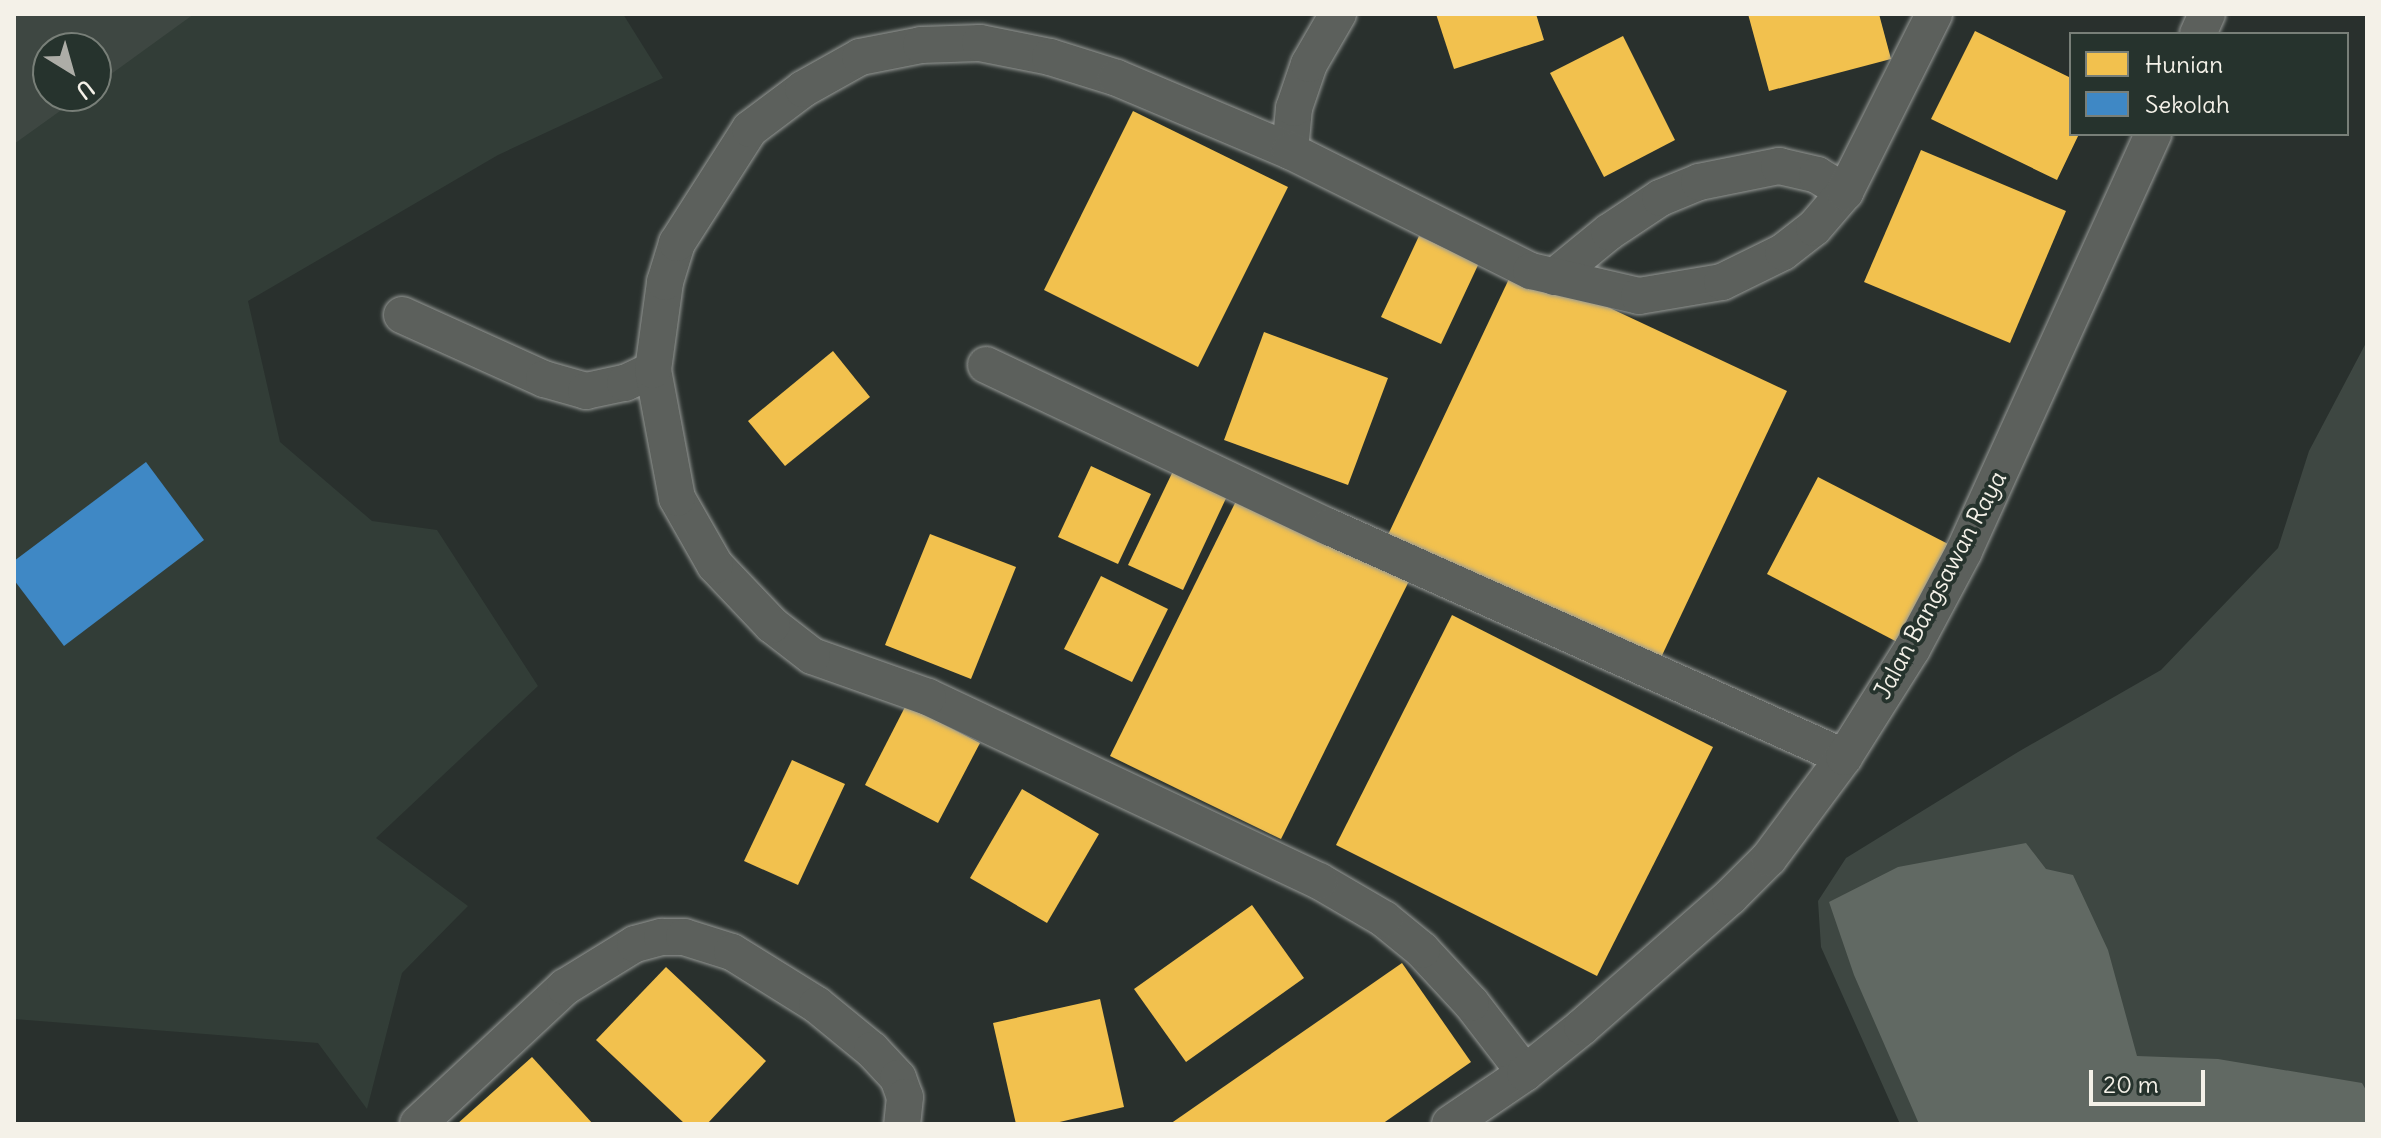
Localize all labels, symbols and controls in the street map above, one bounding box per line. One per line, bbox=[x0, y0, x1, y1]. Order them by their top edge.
north arrow bbox=[32, 32, 112, 112]
legend bbox=[2069, 32, 2349, 136]
text: Hunian bbox=[2145, 49, 2223, 79]
text: U bbox=[71, 74, 100, 105]
text: Sekolah bbox=[2145, 89, 2230, 119]
street label: Jalan Bangsawan Raya bbox=[1868, 466, 2012, 704]
scale bar bbox=[2093, 1054, 2209, 1104]
text: 20 m bbox=[2103, 1069, 2159, 1099]

